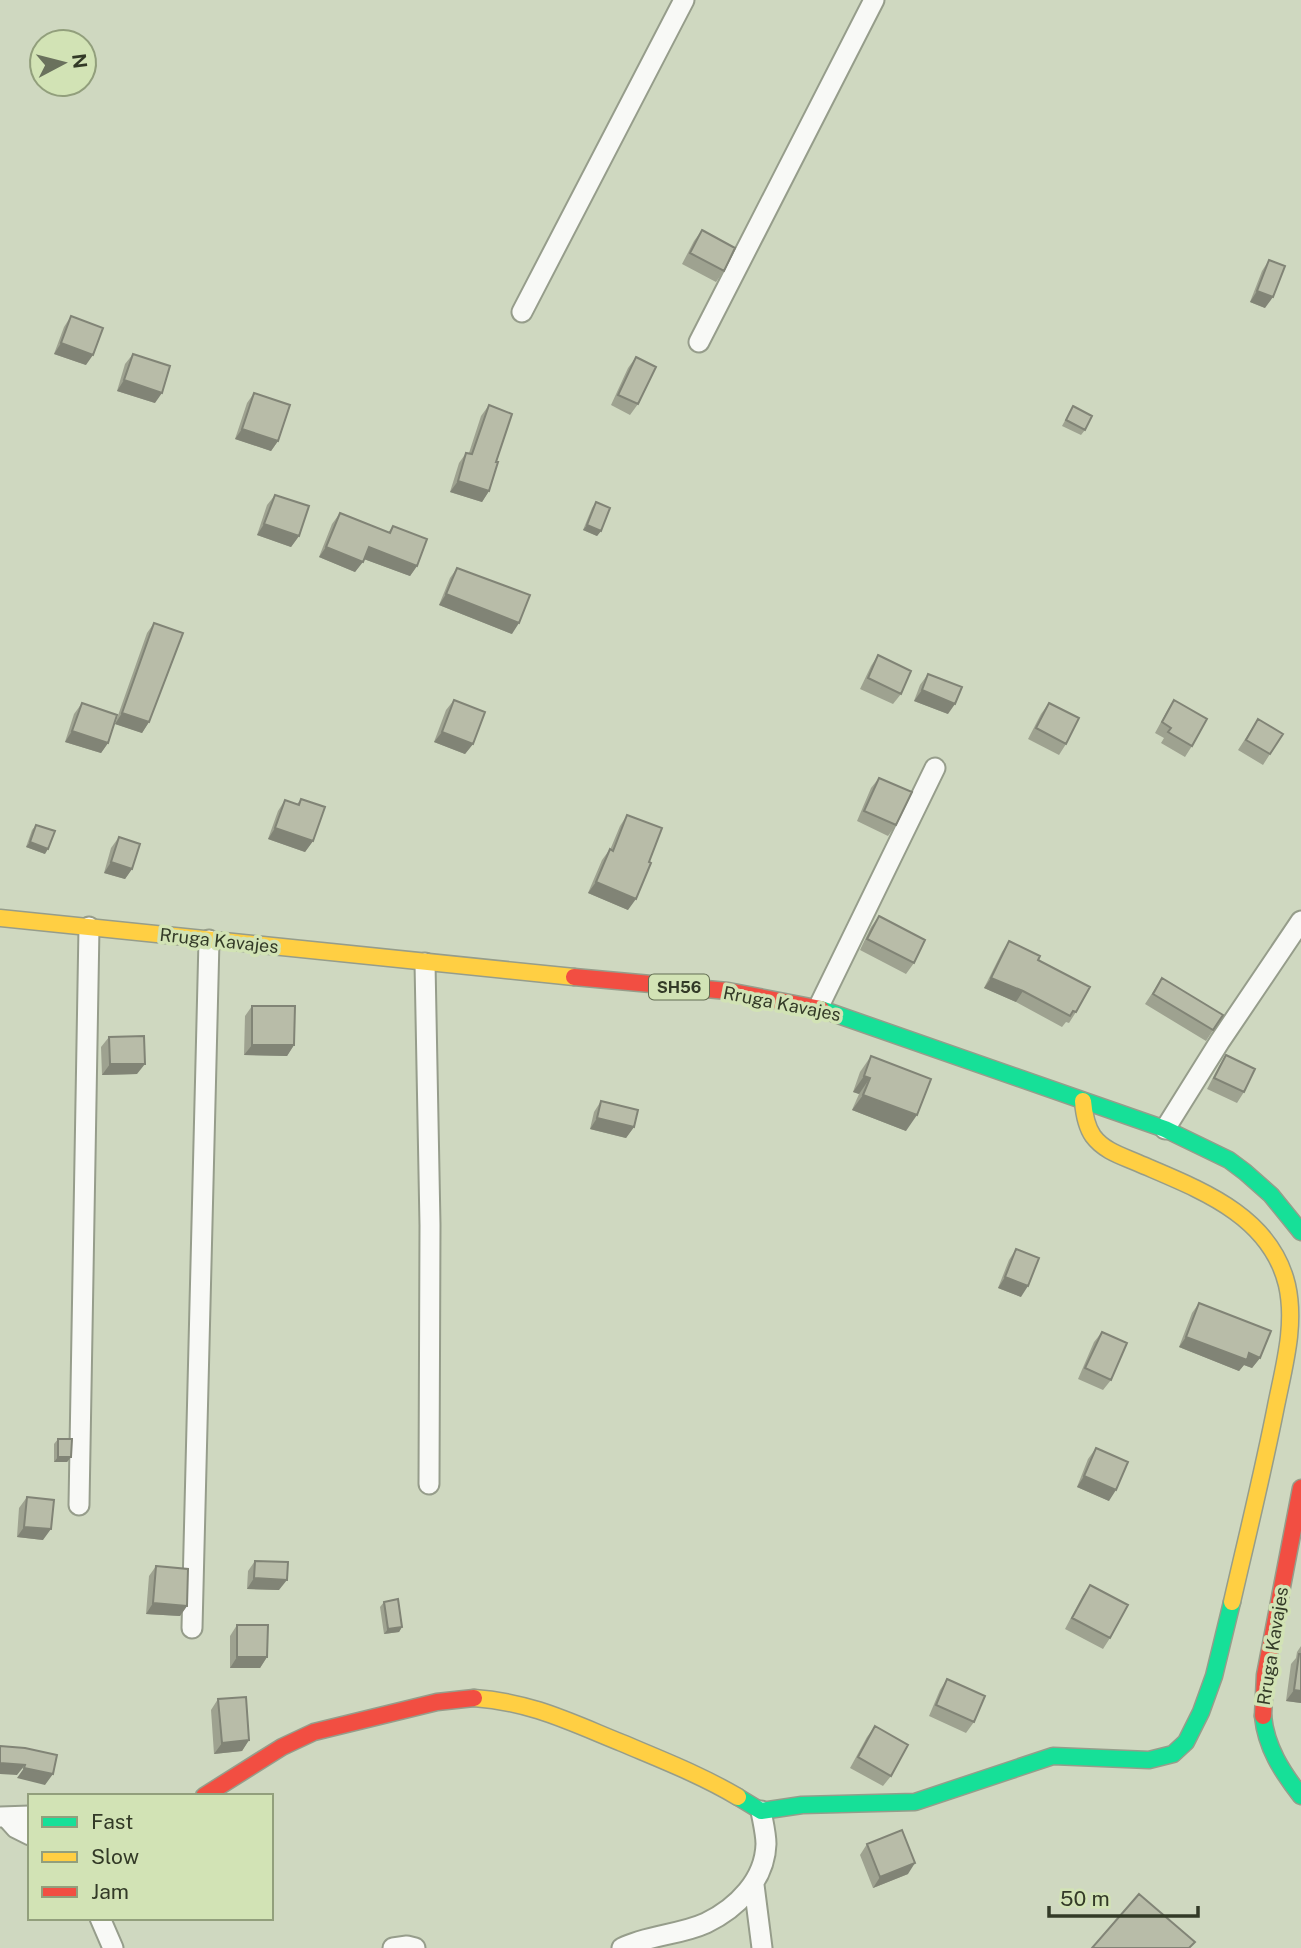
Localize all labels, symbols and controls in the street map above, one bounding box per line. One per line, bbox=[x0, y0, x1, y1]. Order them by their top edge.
north arrow bbox=[28, 28, 98, 98]
text: N bbox=[68, 52, 92, 70]
street label: Rruga Kavajes bbox=[159, 924, 280, 957]
road number: SH56 bbox=[649, 974, 709, 1000]
street label: Rruga Kavajes bbox=[722, 982, 843, 1025]
street label: Rruga Kavajes bbox=[1253, 1585, 1292, 1707]
legend bbox=[28, 1794, 273, 1920]
text: Fast bbox=[91, 1809, 133, 1834]
text: Slow bbox=[91, 1844, 139, 1869]
scale bar bbox=[1049, 1874, 1198, 1918]
text: Jam bbox=[91, 1879, 129, 1904]
text: 50 m bbox=[1060, 1886, 1110, 1911]

